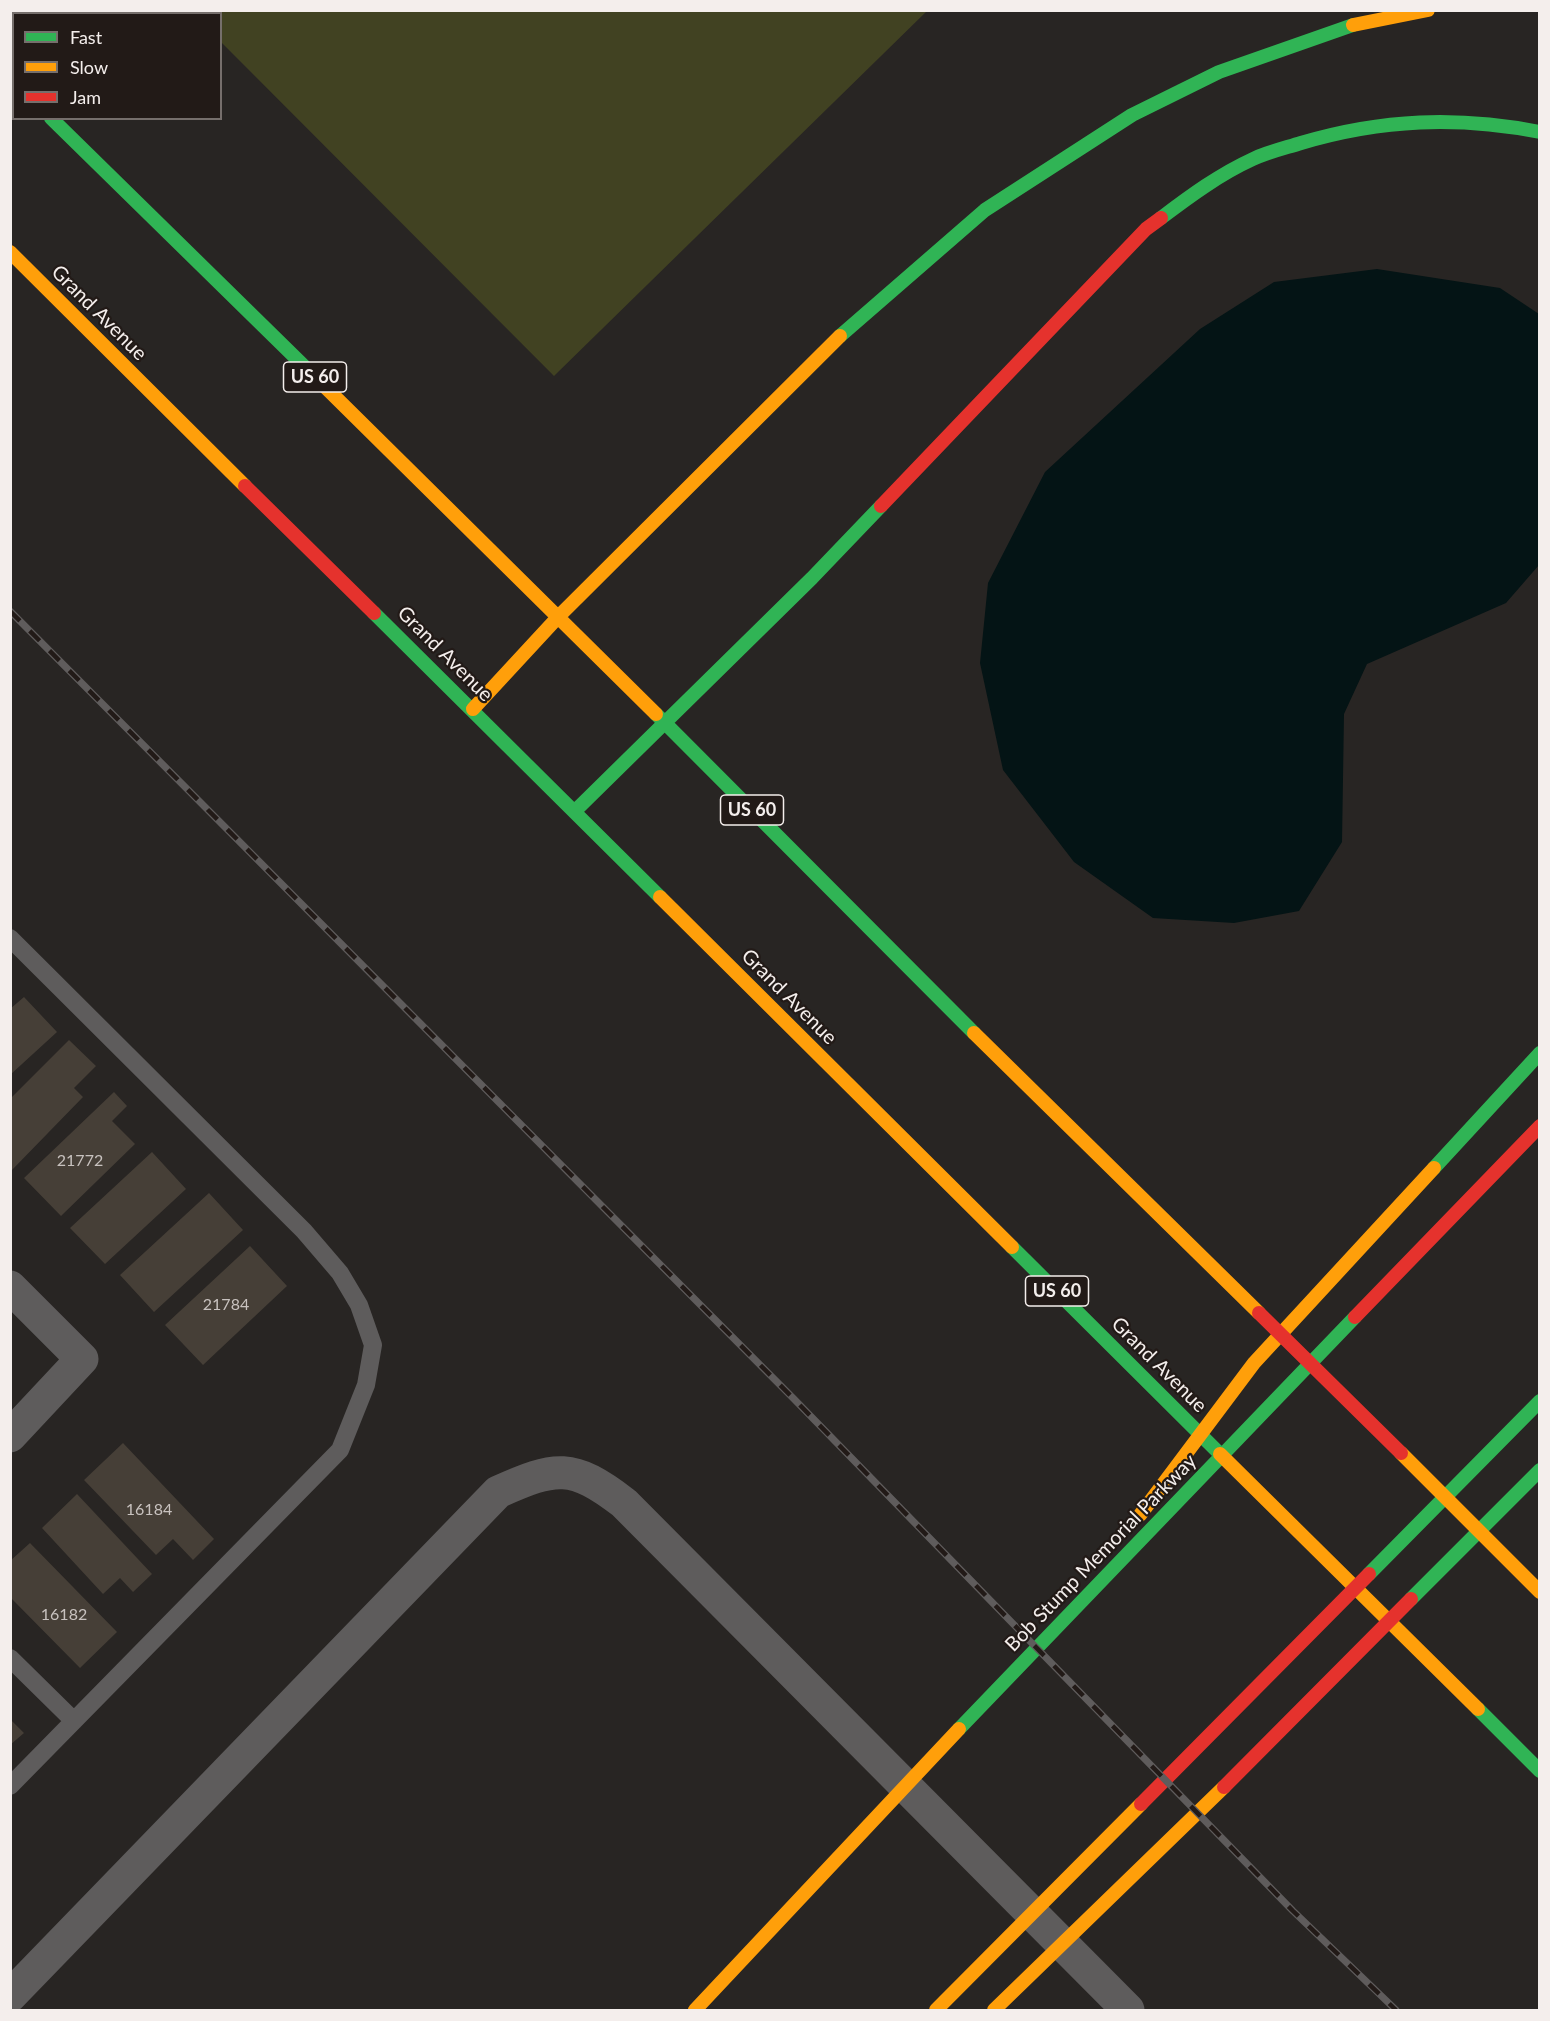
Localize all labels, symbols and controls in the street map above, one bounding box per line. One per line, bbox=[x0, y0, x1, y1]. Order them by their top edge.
legend bbox=[12, 12, 222, 120]
text: Fast bbox=[70, 26, 102, 48]
text: Slow bbox=[70, 56, 108, 78]
text: Jam bbox=[70, 86, 101, 108]
street label: Grand Avenue bbox=[46, 260, 152, 366]
road number: US 60 bbox=[284, 362, 346, 392]
street label: Grand Avenue bbox=[392, 601, 498, 707]
road number: US 60 bbox=[720, 795, 783, 825]
street label: Grand Avenue bbox=[736, 944, 842, 1050]
house number: 21772 bbox=[57, 1151, 103, 1171]
road number: US 60 bbox=[1026, 1276, 1088, 1306]
house number: 21784 bbox=[203, 1295, 249, 1315]
street label: Grand Avenue bbox=[1106, 1312, 1212, 1418]
street label: Bob Stump Memorial Parkway bbox=[1000, 1449, 1202, 1657]
house number: 16184 bbox=[126, 1500, 172, 1520]
house number: 16182 bbox=[41, 1605, 87, 1625]

